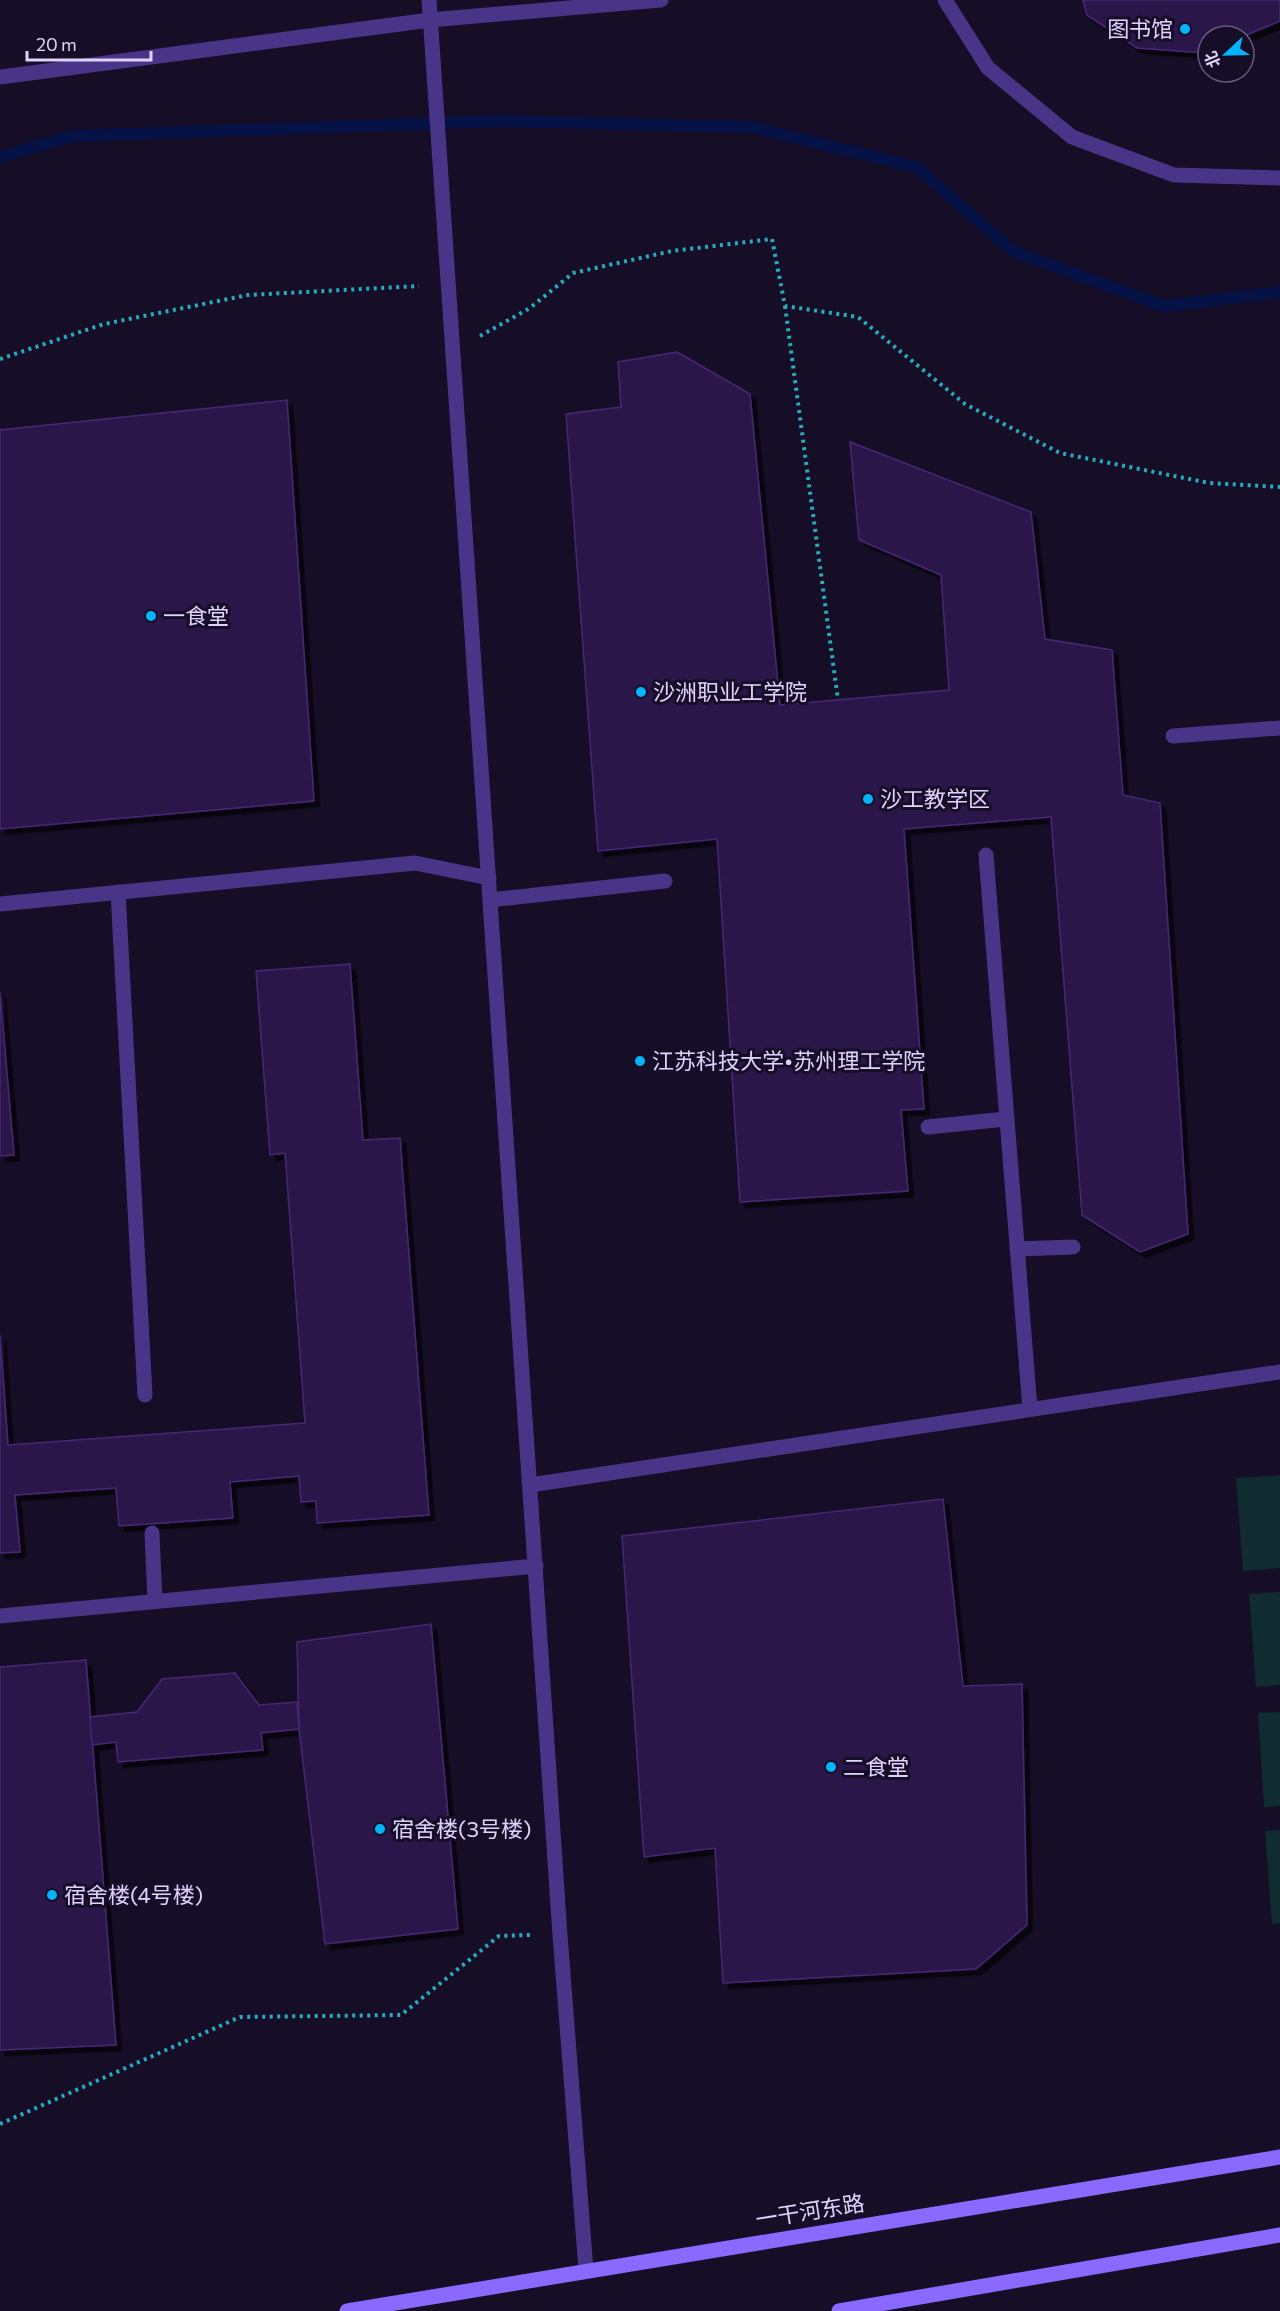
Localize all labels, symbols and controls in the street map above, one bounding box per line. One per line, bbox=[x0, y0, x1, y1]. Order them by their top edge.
place label: 图书馆 bbox=[1107, 15, 1173, 42]
marker: 图书馆 bbox=[1178, 22, 1192, 36]
scale bar bbox=[27, 24, 152, 62]
north arrow bbox=[1196, 24, 1256, 84]
text: 20 m bbox=[36, 33, 77, 55]
text: 北 bbox=[1200, 49, 1223, 71]
place label: 一食堂 bbox=[163, 602, 229, 629]
marker: 一食堂 bbox=[144, 609, 158, 623]
place label: 沙洲职业工学院 bbox=[653, 678, 807, 705]
marker: 沙洲职业工学院 bbox=[634, 685, 648, 699]
place label: 沙工教学区 bbox=[880, 785, 990, 812]
marker: 沙工教学区 bbox=[861, 792, 875, 806]
place label: 江苏科技大学•苏州理工学院 bbox=[652, 1047, 925, 1074]
marker: 江苏科技大学•苏州理工学院 bbox=[633, 1054, 647, 1068]
place label: 二食堂 bbox=[843, 1753, 909, 1780]
marker: 二食堂 bbox=[824, 1760, 838, 1774]
place label: 宿舍楼(3号楼) bbox=[392, 1815, 531, 1842]
marker: 宿舍楼(3号楼) bbox=[373, 1822, 387, 1836]
place label: 宿舍楼(4号楼) bbox=[64, 1881, 203, 1908]
marker: 宿舍楼(4号楼) bbox=[45, 1888, 59, 1902]
street label: 一干河东路 bbox=[753, 2189, 866, 2232]

